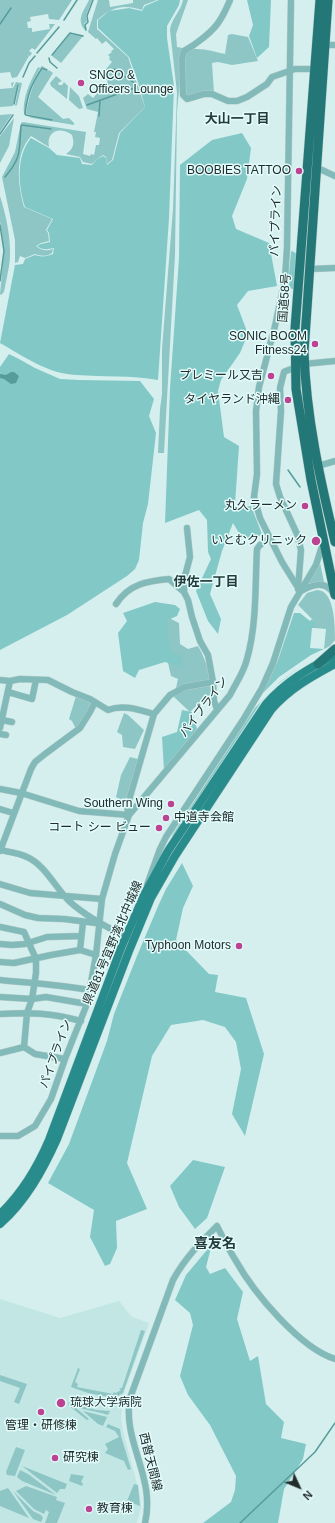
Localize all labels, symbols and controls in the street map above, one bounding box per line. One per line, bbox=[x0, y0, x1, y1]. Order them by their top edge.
place label: SNCO & Officers Lounge bbox=[89, 69, 173, 97]
marker: SNCO & Officers Lounge bbox=[76, 78, 86, 88]
district label: 大山一丁目 bbox=[205, 111, 269, 127]
place label: BOOBIES TATTOO bbox=[187, 164, 291, 178]
marker: BOOBIES TATTOO bbox=[294, 166, 304, 176]
street label: パイプライン bbox=[268, 185, 284, 257]
street label: 国道58号 bbox=[276, 273, 294, 323]
place label: SONIC BOOM Fitness24 bbox=[229, 330, 307, 358]
marker: SONIC BOOM Fitness24 bbox=[310, 339, 320, 349]
place label: プレミール又吉 bbox=[179, 369, 263, 383]
marker: プレミール又吉 bbox=[266, 371, 276, 381]
place label: タイヤランド沖縄 bbox=[184, 393, 280, 407]
marker: タイヤランド沖縄 bbox=[283, 395, 293, 405]
place label: 丸久ラーメン bbox=[225, 499, 297, 513]
marker: 丸久ラーメン bbox=[300, 501, 310, 511]
place label: いとむクリニック bbox=[211, 534, 307, 548]
marker: いとむクリニック bbox=[310, 535, 322, 547]
district label: 伊佐一丁目 bbox=[174, 574, 238, 590]
street label: パイプライン bbox=[177, 674, 231, 740]
place label: Southern Wing bbox=[84, 797, 163, 811]
marker: Southern Wing bbox=[166, 799, 176, 809]
place label: 中道寺会館 bbox=[174, 811, 234, 825]
marker: 中道寺会館 bbox=[161, 813, 171, 823]
place label: コート シー ビュー bbox=[48, 821, 151, 835]
marker: コート シー ビュー bbox=[154, 823, 164, 833]
street label: 県道81号宜野湾北中城線 bbox=[80, 879, 146, 1007]
place label: Typhoon Motors bbox=[145, 939, 231, 953]
marker: Typhoon Motors bbox=[234, 941, 244, 951]
street label: パイプライン bbox=[37, 1018, 75, 1090]
district label: 喜友名 bbox=[194, 1236, 236, 1252]
place label: 琉球大学病院 bbox=[70, 1396, 142, 1410]
marker: 琉球大学病院 bbox=[55, 1397, 67, 1409]
marker: 管理・研修棟 bbox=[36, 1407, 46, 1417]
place label: 管理・研修棟 bbox=[5, 1419, 77, 1433]
street label: 西普天間線 bbox=[136, 1431, 164, 1493]
place label: 研究棟 bbox=[63, 1451, 99, 1465]
marker: 研究棟 bbox=[50, 1453, 60, 1463]
north arrow bbox=[279, 1467, 319, 1507]
text: N bbox=[301, 1488, 315, 1502]
place label: 教育棟 bbox=[97, 1502, 133, 1516]
marker: 教育棟 bbox=[84, 1504, 94, 1514]

